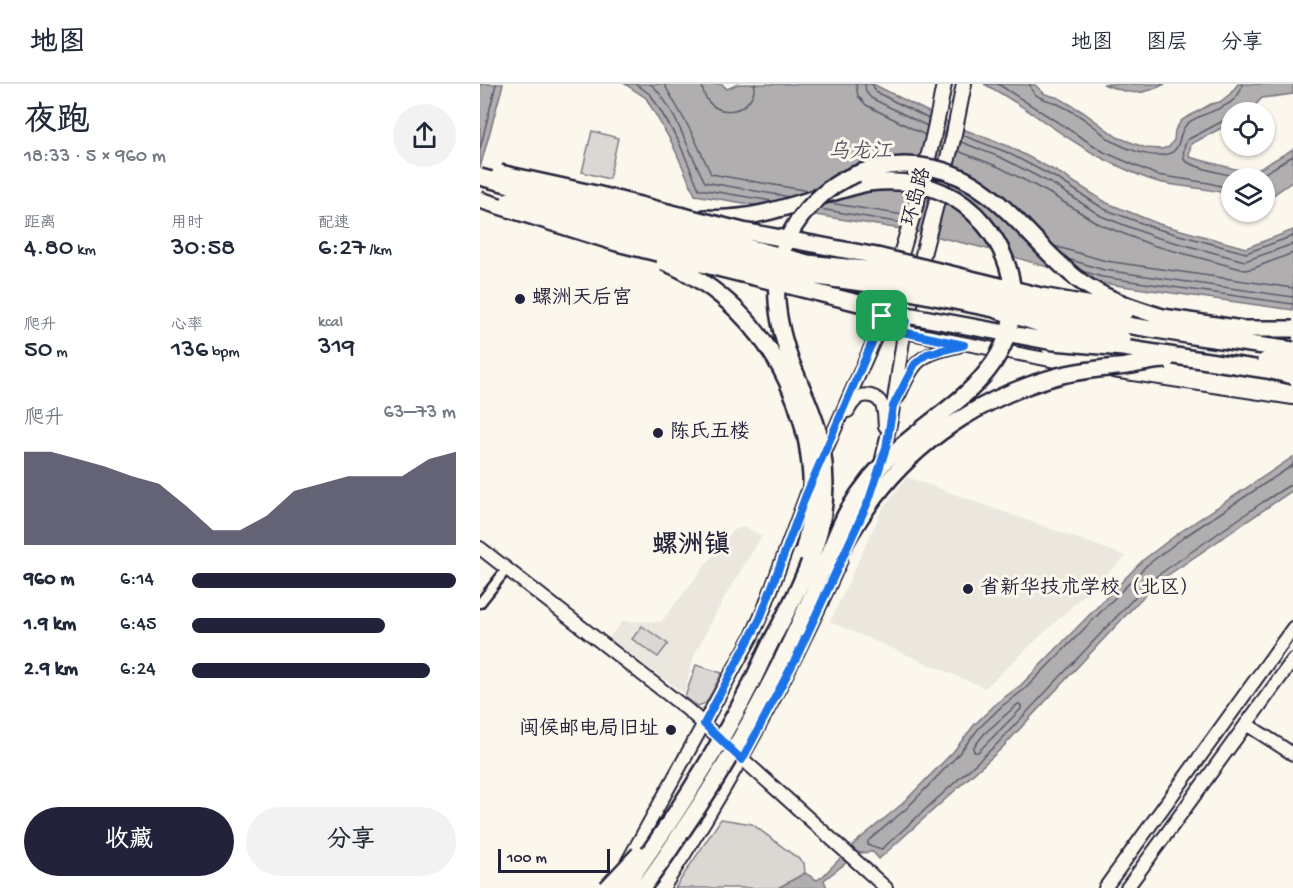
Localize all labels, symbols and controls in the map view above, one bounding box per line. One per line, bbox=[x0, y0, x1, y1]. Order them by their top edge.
text: 地图 bbox=[30, 28, 86, 61]
text: 地图 bbox=[1071, 32, 1113, 57]
text: 图层 bbox=[1146, 32, 1188, 57]
text: 分享 bbox=[1221, 32, 1263, 57]
map controls bbox=[1221, 102, 1275, 222]
button: locate bbox=[1221, 102, 1275, 156]
text: 夜跑 bbox=[24, 104, 90, 142]
button: share bbox=[393, 104, 456, 167]
water label: 乌龙江 bbox=[829, 139, 892, 166]
text: 18:33 · 5 × 960 m bbox=[24, 146, 166, 169]
street label: 环岛路 bbox=[897, 164, 937, 229]
button: layers bbox=[1221, 168, 1275, 222]
text: 距离 bbox=[24, 215, 56, 234]
text: 用时 bbox=[171, 215, 203, 234]
text: 配速 bbox=[318, 215, 350, 234]
text: 4.80 bbox=[24, 234, 73, 265]
text: 30:58 bbox=[171, 234, 235, 265]
text: 6:27 bbox=[318, 234, 366, 265]
text: km bbox=[73, 242, 96, 261]
text: /km bbox=[366, 242, 392, 261]
place label: 螺洲天后宫 bbox=[532, 286, 632, 311]
pin bbox=[856, 290, 907, 341]
marker: 螺洲天后宫 bbox=[513, 292, 527, 306]
icon: arrive bbox=[865, 299, 898, 332]
text: kcal bbox=[318, 314, 343, 333]
text: 爬升 bbox=[24, 317, 56, 336]
text: 心率 bbox=[171, 317, 203, 336]
text: 319 bbox=[318, 333, 355, 364]
text: 50 bbox=[24, 336, 52, 367]
text: 136 bbox=[171, 336, 208, 367]
text: m bbox=[52, 344, 68, 363]
text: bpm bbox=[208, 344, 240, 363]
text: 63–73 m bbox=[384, 402, 456, 425]
text: 爬升 bbox=[24, 408, 64, 431]
place label: 陈氏五楼 bbox=[670, 420, 750, 445]
marker: 陈氏五楼 bbox=[651, 426, 665, 440]
district label: 螺洲镇 bbox=[652, 530, 730, 563]
text: 960 m bbox=[24, 569, 74, 592]
text: 6:14 bbox=[120, 569, 154, 592]
place label: 省新华技术学校（北区） bbox=[980, 576, 1200, 601]
marker: 省新华技术学校（北区） bbox=[961, 582, 975, 596]
text: 1.9 km bbox=[24, 614, 76, 637]
text: 6:45 bbox=[120, 614, 156, 637]
text: 2.9 km bbox=[24, 659, 78, 682]
text: 6:24 bbox=[120, 659, 156, 682]
place label: 闽侯邮电局旧址 bbox=[519, 717, 659, 742]
marker: 闽侯邮电局旧址 bbox=[664, 723, 678, 737]
button: 收藏 bbox=[24, 807, 234, 876]
button: 分享 bbox=[246, 807, 456, 876]
scale bar bbox=[498, 846, 610, 874]
text: 100 m bbox=[507, 850, 547, 869]

